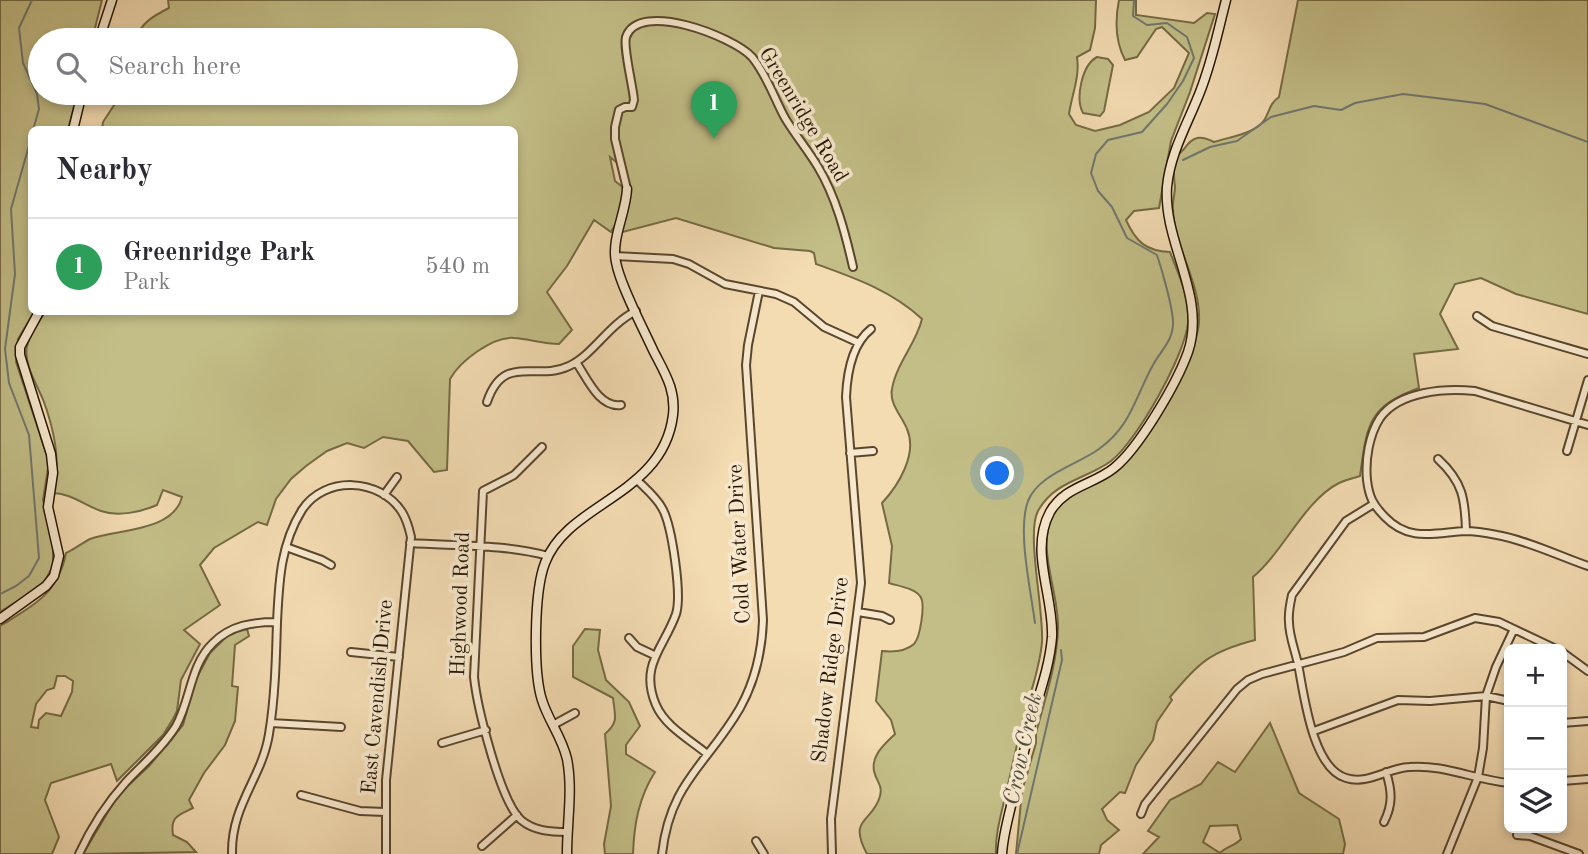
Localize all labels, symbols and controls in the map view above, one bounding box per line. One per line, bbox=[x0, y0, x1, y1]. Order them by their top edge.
search box bbox=[28, 28, 518, 105]
street label: Greenridge Road bbox=[755, 44, 851, 186]
icon: search bbox=[52, 48, 90, 86]
text: Search here bbox=[108, 54, 241, 80]
pin: 1 bbox=[691, 81, 737, 139]
text: Nearby bbox=[56, 156, 153, 186]
text: Greenridge Park bbox=[123, 240, 315, 266]
text: 1 bbox=[72, 255, 86, 278]
text: 540 m bbox=[425, 255, 490, 278]
text: Park bbox=[123, 271, 170, 294]
your location bbox=[980, 456, 1014, 490]
street label: Cold Water Drive bbox=[725, 464, 755, 624]
street label: Highwood Road bbox=[448, 531, 474, 677]
street label: Shadow Ridge Drive bbox=[809, 576, 853, 764]
street label: East Cavendish Drive bbox=[359, 599, 397, 795]
map controls bbox=[1504, 644, 1567, 833]
button: + bbox=[1504, 644, 1567, 707]
water label: Crow Creek bbox=[1000, 691, 1046, 807]
button: − bbox=[1504, 707, 1567, 770]
button: layers bbox=[1504, 770, 1567, 833]

